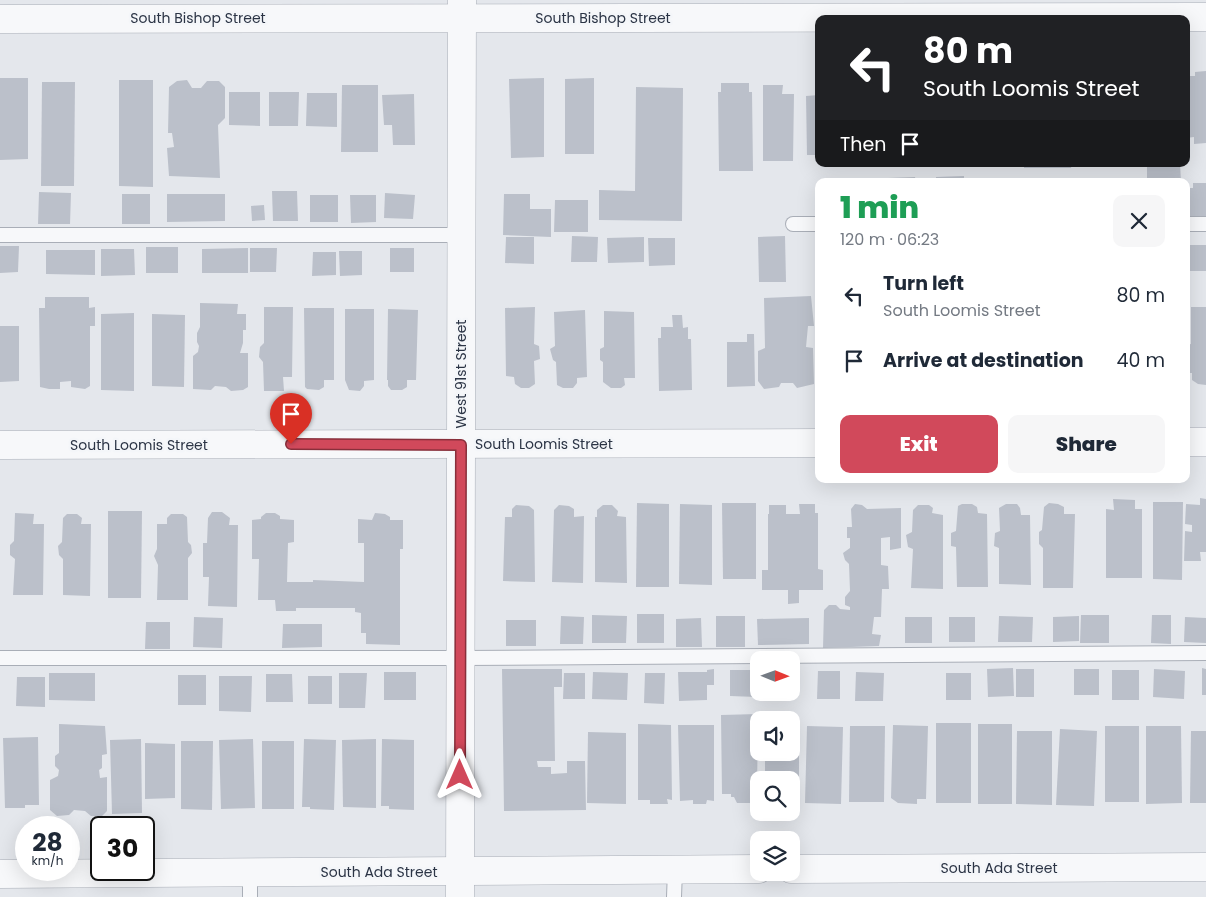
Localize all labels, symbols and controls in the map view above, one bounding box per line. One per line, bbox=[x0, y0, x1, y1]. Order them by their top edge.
street label: South Bishop Street bbox=[130, 8, 266, 28]
street label: South Bishop Street bbox=[535, 8, 671, 28]
text: 80 m bbox=[923, 26, 1013, 75]
icon: left bbox=[840, 35, 905, 100]
text: South Loomis Street bbox=[923, 73, 1140, 104]
icon: arrive bbox=[896, 130, 924, 158]
text: Then bbox=[840, 131, 886, 158]
text: 1 min bbox=[840, 186, 919, 229]
button: close bbox=[1113, 195, 1165, 247]
text: 120 m · 06:23 bbox=[840, 228, 939, 251]
text: Turn left bbox=[883, 270, 964, 297]
icon: left bbox=[840, 282, 868, 310]
text: 80 m bbox=[1116, 282, 1165, 309]
text: South Loomis Street bbox=[883, 299, 1041, 322]
street label: West 91st Street bbox=[451, 320, 471, 428]
icon: arrive bbox=[840, 347, 868, 375]
text: Arrive at destination bbox=[883, 347, 1084, 374]
text: 40 m bbox=[1116, 347, 1165, 374]
pin bbox=[270, 393, 312, 444]
icon: arrive bbox=[277, 400, 305, 428]
button: Exit bbox=[840, 415, 998, 473]
button: Share bbox=[1008, 415, 1165, 473]
street label: South Loomis Street bbox=[475, 434, 613, 454]
street label: South Loomis Street bbox=[70, 435, 208, 455]
north arrow bbox=[750, 651, 800, 701]
map controls bbox=[750, 651, 800, 881]
button: sound bbox=[750, 711, 800, 761]
position arrow bbox=[433, 748, 485, 800]
button: search bbox=[750, 771, 800, 821]
speed limit sign: 30 bbox=[90, 816, 155, 881]
text: 28 bbox=[32, 825, 63, 860]
button: layers bbox=[750, 831, 800, 881]
text: km/h bbox=[32, 852, 63, 869]
street label: South Ada Street bbox=[940, 858, 1058, 878]
street label: South Ada Street bbox=[320, 862, 438, 882]

